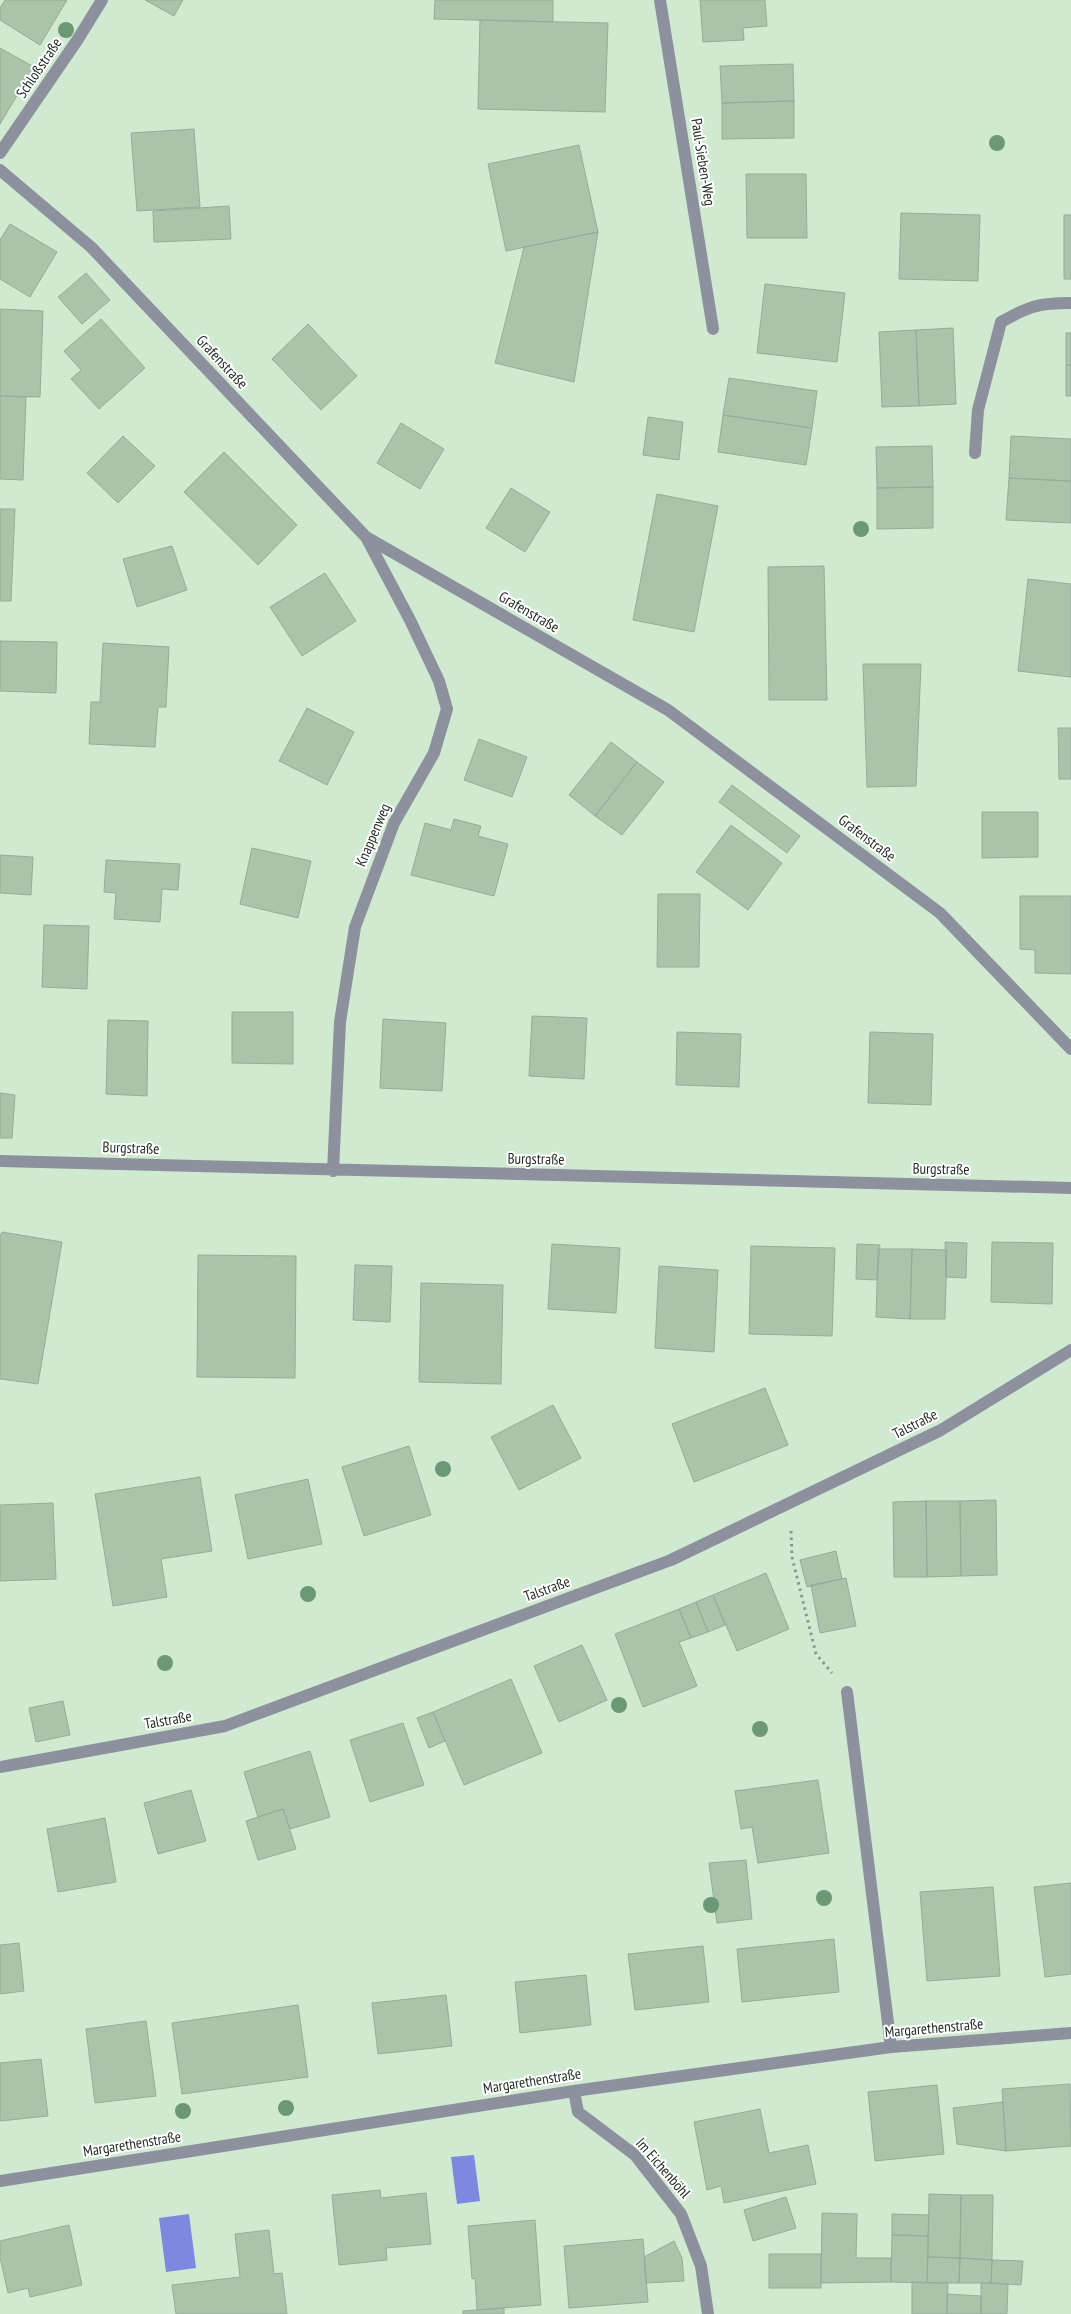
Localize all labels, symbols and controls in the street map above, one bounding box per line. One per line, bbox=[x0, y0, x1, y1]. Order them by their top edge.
street label: Schloßstraße bbox=[12, 34, 66, 101]
street label: Paul-Sieben-Weg bbox=[687, 117, 720, 207]
street label: Grafenstraße bbox=[193, 331, 252, 393]
street label: Grafenstraße bbox=[496, 587, 563, 637]
street label: Knappenweg bbox=[351, 800, 394, 869]
street label: Grafenstraße bbox=[835, 810, 900, 865]
street label: Burgstraße bbox=[102, 1137, 160, 1158]
street label: Burgstraße bbox=[507, 1149, 565, 1168]
street label: Burgstraße bbox=[912, 1159, 970, 1178]
street label: Talstraße bbox=[889, 1404, 940, 1443]
street label: Talstraße bbox=[521, 1571, 573, 1606]
street label: Talstraße bbox=[143, 1706, 193, 1733]
street label: Margarethenstraße bbox=[884, 2014, 984, 2041]
street label: Margarethenstraße bbox=[482, 2063, 582, 2098]
street label: Margarethenstraße bbox=[82, 2126, 182, 2161]
street label: Im Eichenböhl bbox=[632, 2134, 695, 2202]

